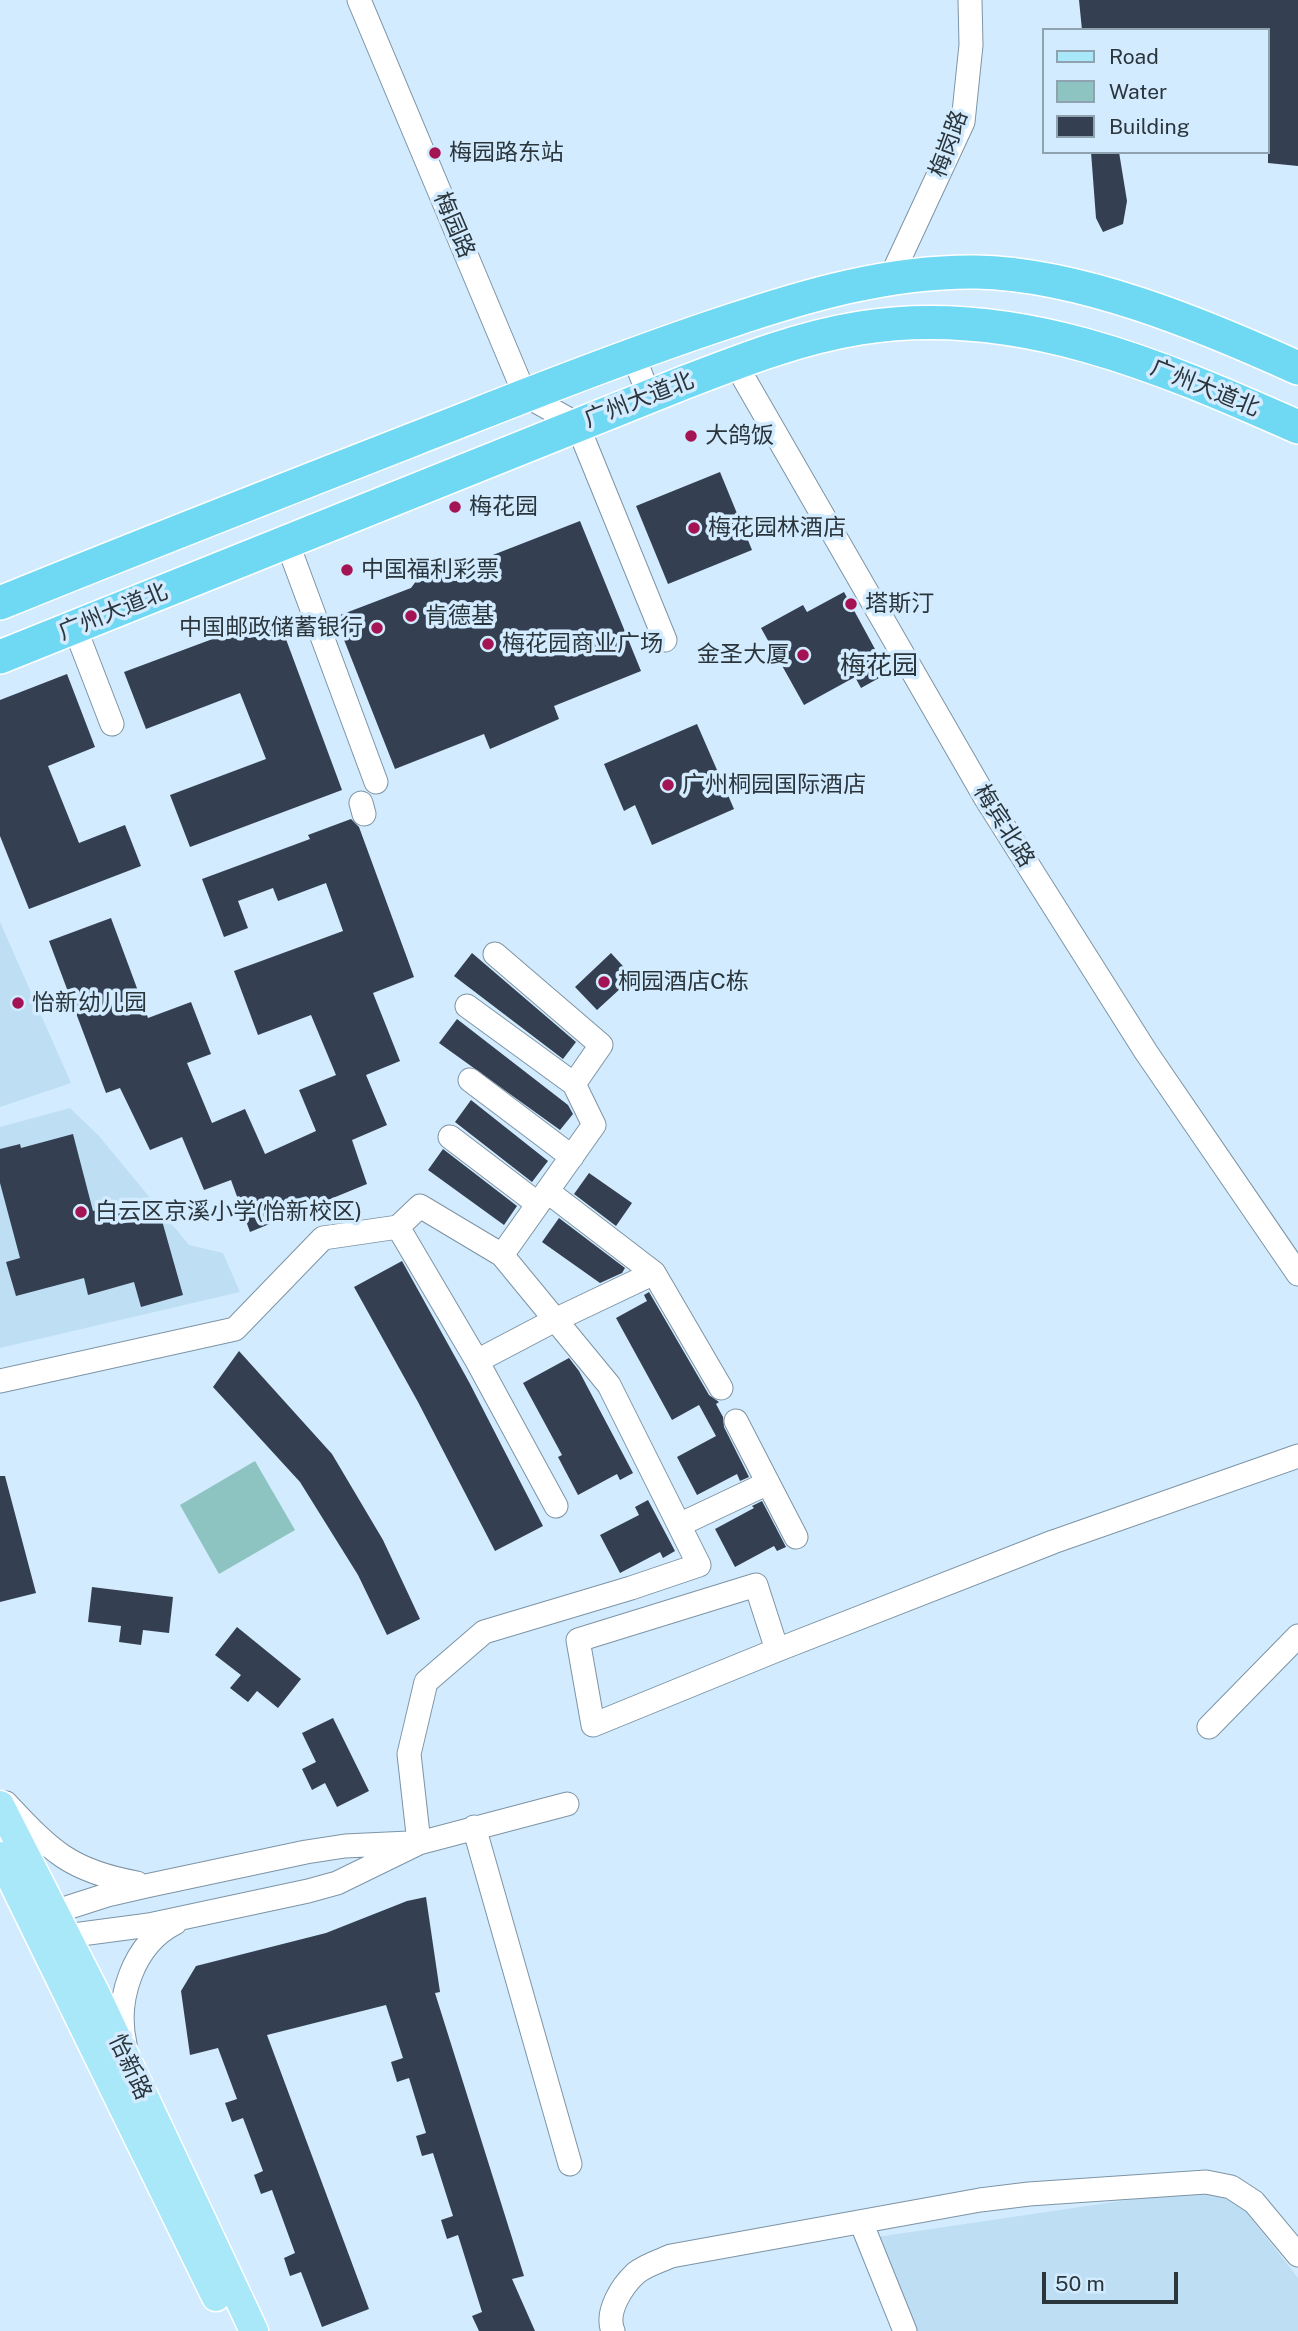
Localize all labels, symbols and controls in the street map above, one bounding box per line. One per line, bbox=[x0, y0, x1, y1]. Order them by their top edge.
legend bbox=[1042, 28, 1270, 154]
text: Road bbox=[1109, 44, 1159, 69]
text: Water bbox=[1109, 79, 1167, 104]
street label: 梅岗路 bbox=[924, 107, 974, 181]
text: Building bbox=[1109, 114, 1190, 139]
place label: 梅园路东站 bbox=[449, 139, 564, 167]
marker: 梅园路东站 bbox=[427, 145, 443, 161]
street label: 梅园路 bbox=[428, 188, 480, 262]
street label: 广州大道北 bbox=[1147, 354, 1263, 422]
street label: 广州大道北 bbox=[580, 367, 698, 433]
place label: 大鸽饭 bbox=[705, 422, 774, 450]
marker: 大鸽饭 bbox=[683, 428, 699, 444]
place label: 梅花园 bbox=[469, 493, 538, 521]
marker: 梅花园 bbox=[447, 499, 463, 515]
place label: 梅花园林酒店 bbox=[708, 514, 846, 542]
marker: 梅花园林酒店 bbox=[686, 520, 702, 536]
place label: 中国福利彩票 bbox=[361, 556, 499, 584]
marker: 中国福利彩票 bbox=[339, 562, 355, 578]
street label: 广州大道北 bbox=[55, 578, 171, 646]
place label: 塔斯汀 bbox=[865, 590, 934, 618]
marker: 塔斯汀 bbox=[843, 596, 859, 612]
place label: 肯德基 bbox=[425, 602, 494, 630]
marker: 肯德基 bbox=[403, 608, 419, 624]
place label: 中国邮政储蓄银行 bbox=[179, 614, 363, 642]
marker: 中国邮政储蓄银行 bbox=[369, 620, 385, 636]
place label: 梅花园商业广场 bbox=[502, 630, 663, 658]
marker: 梅花园商业广场 bbox=[480, 636, 496, 652]
place label: 金圣大厦 bbox=[697, 641, 789, 669]
marker: 金圣大厦 bbox=[795, 647, 811, 663]
district label: 梅花园 bbox=[840, 650, 918, 682]
place label: 广州桐园国际酒店 bbox=[682, 771, 866, 799]
marker: 广州桐园国际酒店 bbox=[660, 777, 676, 793]
street label: 梅宾北路 bbox=[968, 780, 1040, 872]
place label: 桐园酒店C栋 bbox=[618, 968, 749, 996]
marker: 桐园酒店C栋 bbox=[596, 974, 612, 990]
place label: 怡新幼儿园 bbox=[32, 989, 147, 1017]
marker: 怡新幼儿园 bbox=[10, 995, 26, 1011]
place label: 白云区京溪小学(怡新校区) bbox=[95, 1198, 362, 1226]
marker: 白云区京溪小学(怡新校区) bbox=[73, 1204, 89, 1220]
street label: 怡新路 bbox=[103, 2030, 157, 2104]
scale bar bbox=[1046, 2258, 1182, 2302]
text: 50 m bbox=[1055, 2271, 1105, 2296]

